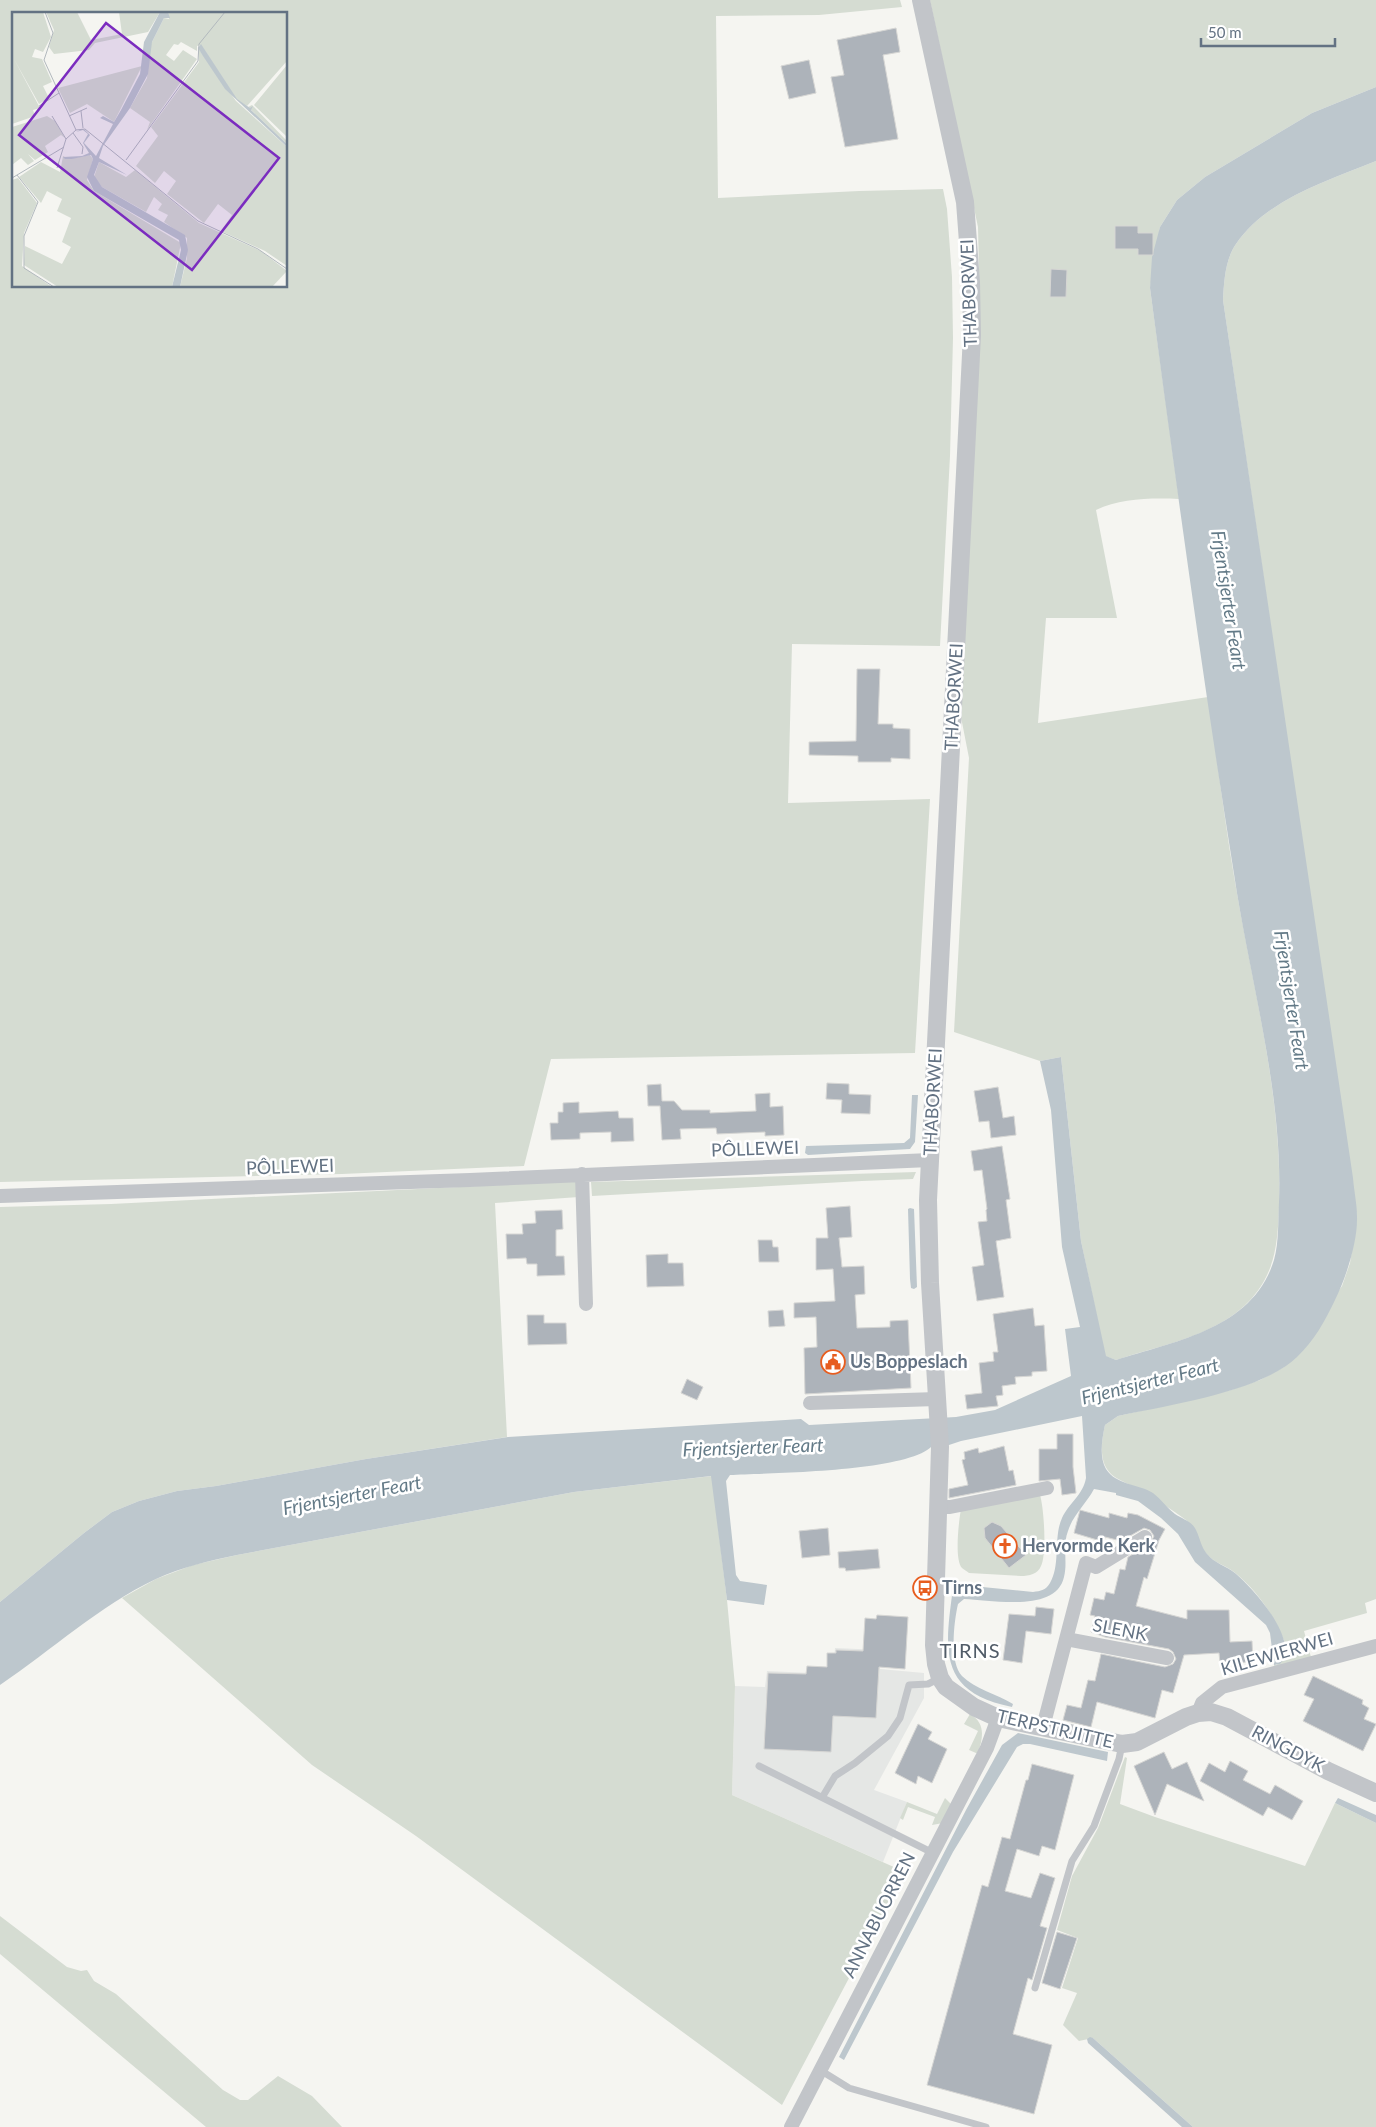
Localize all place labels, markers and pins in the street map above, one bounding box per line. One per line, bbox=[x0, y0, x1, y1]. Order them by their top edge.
public building icon: Us Boppeslach bbox=[820, 1349, 846, 1375]
place label: Us Boppeslach bbox=[850, 1350, 968, 1372]
church icon: Hervormde Kerk bbox=[992, 1533, 1018, 1559]
place label: Hervormde Kerk bbox=[1022, 1534, 1155, 1556]
bus stop icon: Tirns bbox=[912, 1575, 938, 1601]
place label: Tirns bbox=[942, 1576, 982, 1598]

